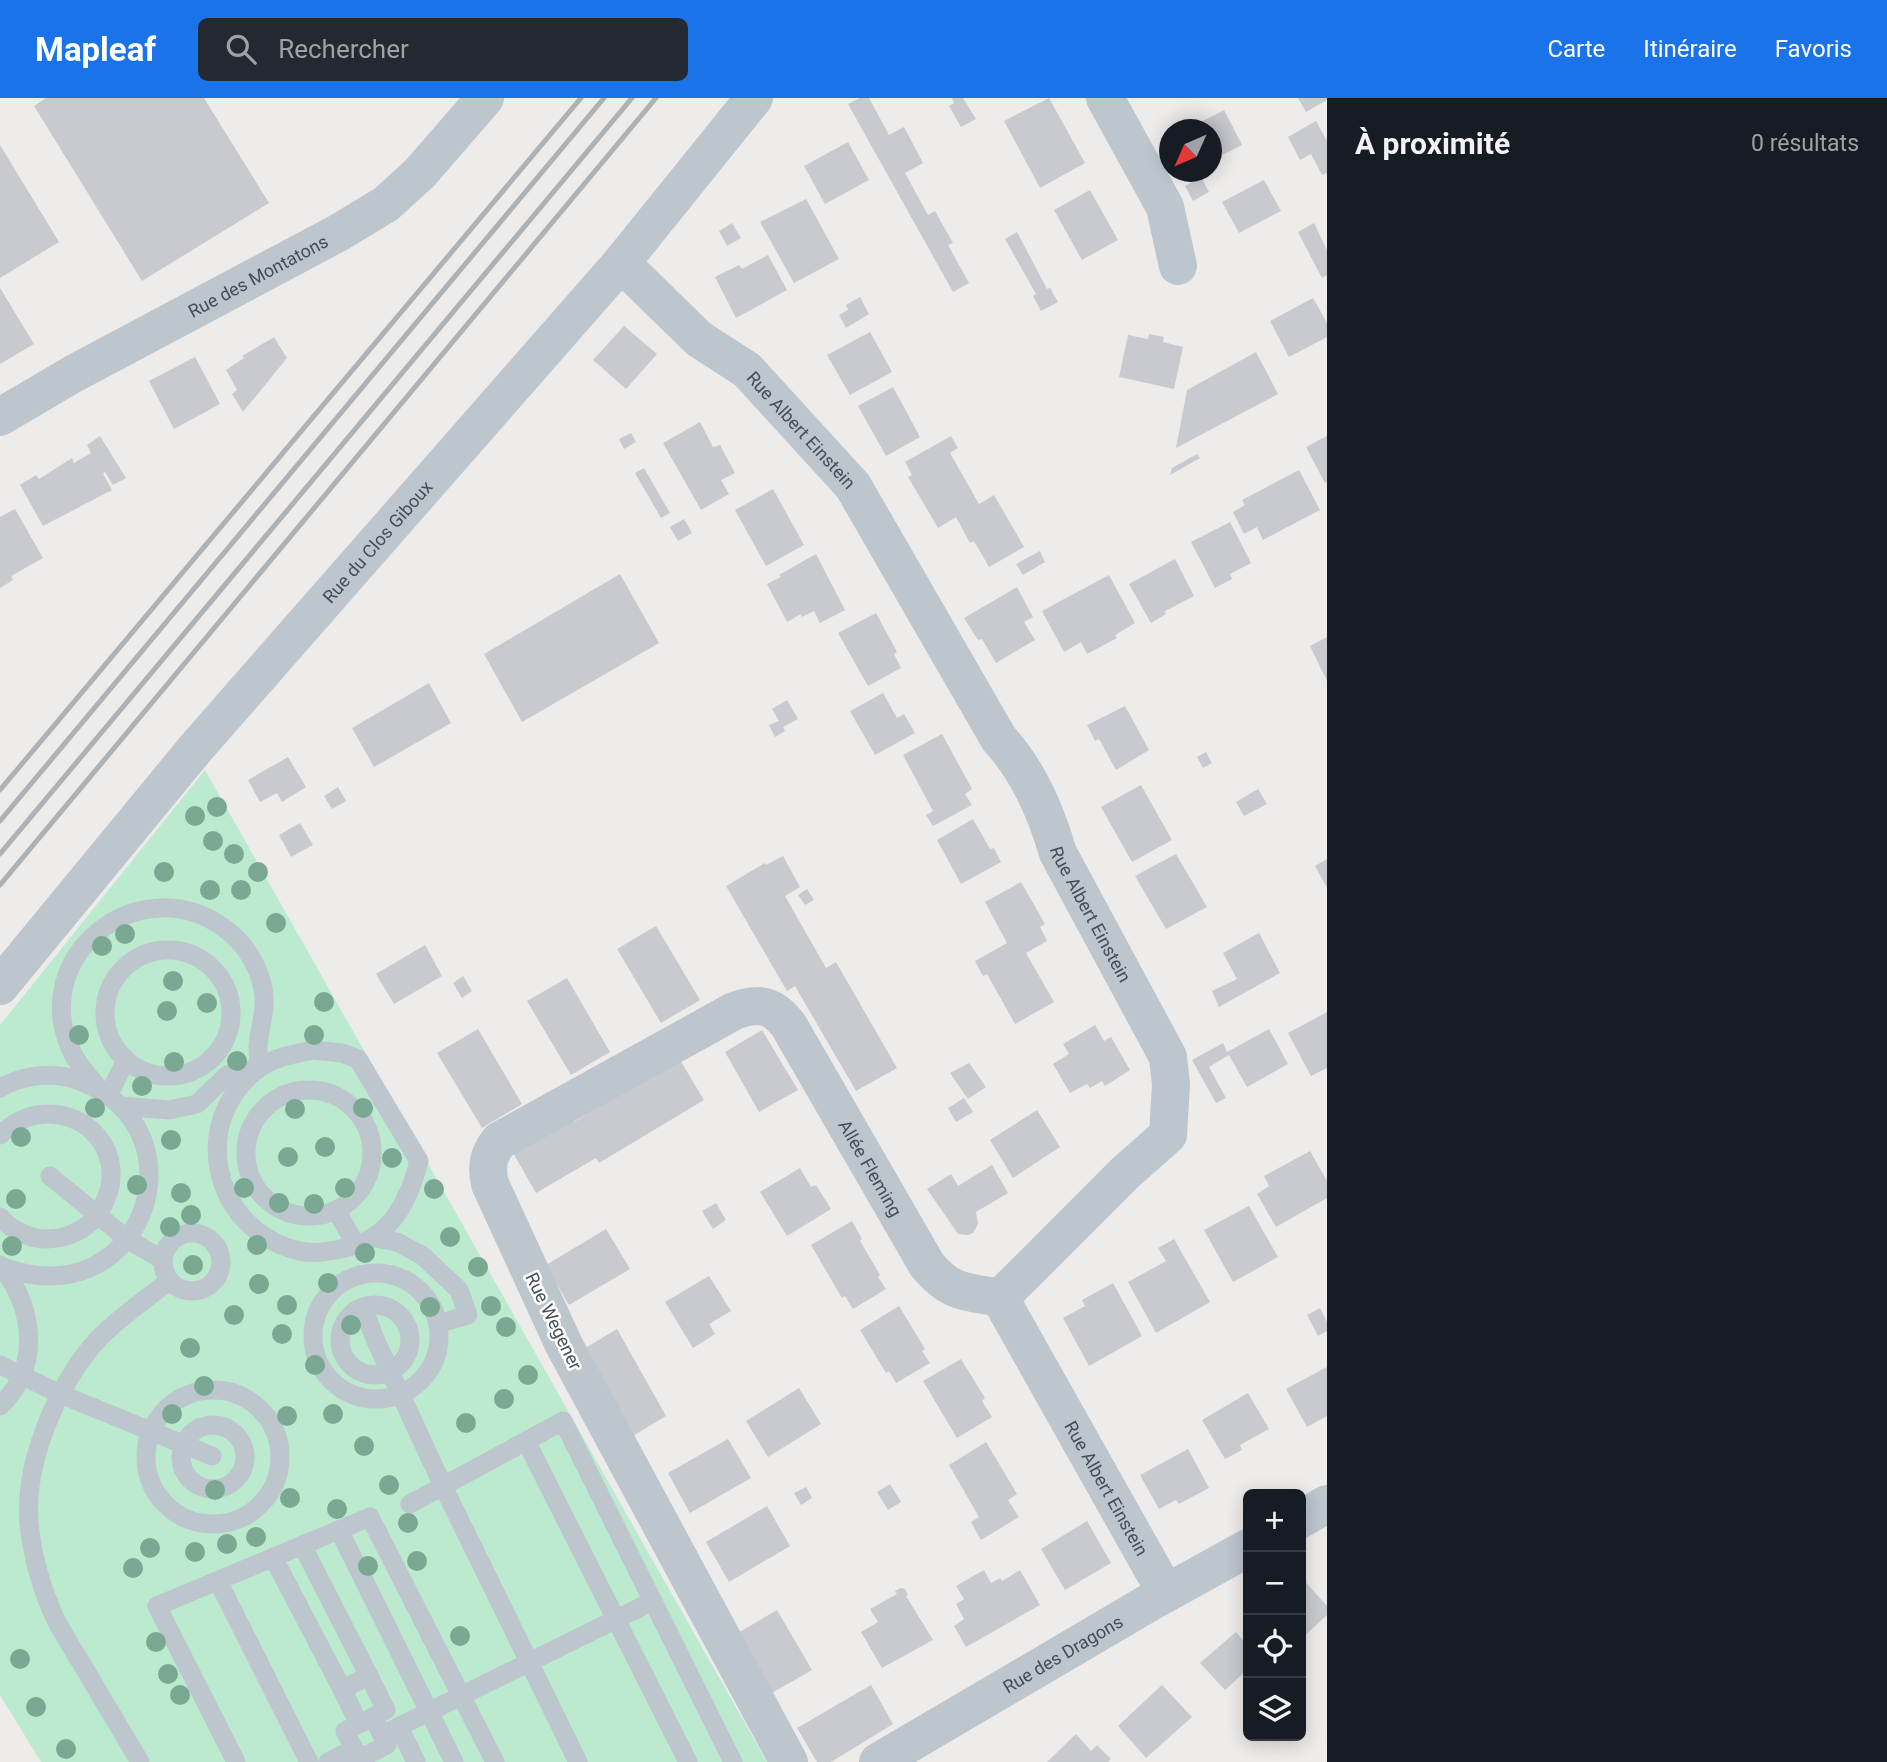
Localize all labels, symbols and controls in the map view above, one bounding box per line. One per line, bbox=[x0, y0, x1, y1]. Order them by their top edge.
search box bbox=[198, 18, 688, 81]
text: Mapleaf bbox=[35, 30, 156, 69]
icon: search bbox=[222, 30, 260, 68]
text: Rechercher bbox=[278, 34, 409, 64]
text: Carte bbox=[1547, 35, 1605, 63]
text: Itinéraire bbox=[1643, 35, 1737, 63]
text: Favoris bbox=[1775, 35, 1852, 63]
north arrow bbox=[1159, 119, 1222, 182]
text: À proximité bbox=[1355, 126, 1510, 161]
text: 0 résultats bbox=[1751, 130, 1859, 157]
street label: Rue des Montatons bbox=[184, 230, 331, 321]
street label: Rue Albert Einstein bbox=[743, 367, 860, 493]
street label: Rue du Clos Giboux bbox=[318, 476, 436, 607]
street label: Rue Albert Einstein bbox=[1046, 844, 1136, 986]
street label: Allée Fleming bbox=[835, 1116, 907, 1220]
street label: Rue Wegener bbox=[521, 1269, 587, 1373]
street label: Rue Albert Einstein bbox=[1061, 1417, 1153, 1559]
map controls bbox=[1243, 1489, 1306, 1741]
button: + bbox=[1243, 1489, 1306, 1552]
button: − bbox=[1243, 1552, 1306, 1615]
street label: Rue des Dragons bbox=[999, 1610, 1126, 1697]
button: locate bbox=[1243, 1615, 1306, 1678]
button: layers bbox=[1243, 1678, 1306, 1741]

